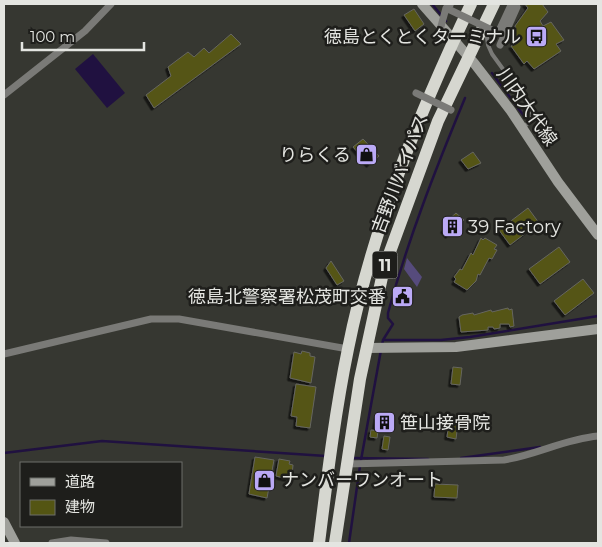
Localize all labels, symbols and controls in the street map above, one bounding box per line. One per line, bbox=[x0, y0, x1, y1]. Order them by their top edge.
scale bar bbox=[22, 20, 145, 52]
bus stop icon: 徳島とくとくターミナル bbox=[525, 25, 549, 49]
place label: 徳島とくとくターミナル bbox=[324, 26, 521, 48]
text: 100 m bbox=[30, 27, 75, 46]
street label: 川内大代線 bbox=[492, 64, 562, 150]
street label: 吉野川バイパス bbox=[367, 111, 433, 237]
shop icon: りらくる bbox=[355, 143, 379, 167]
place label: りらくる bbox=[279, 144, 351, 166]
building icon: 39 Factory bbox=[440, 215, 464, 239]
place label: 39 Factory bbox=[468, 216, 561, 238]
road number: 11 bbox=[372, 252, 398, 278]
public building icon: 徳島北警察署松茂町交番 bbox=[390, 285, 414, 309]
place label: 徳島北警察署松茂町交番 bbox=[188, 286, 386, 308]
building icon: 笹山接骨院 bbox=[372, 411, 396, 435]
place label: 笹山接骨院 bbox=[400, 412, 490, 434]
legend bbox=[20, 462, 182, 527]
shop icon: ナンバーワンオート bbox=[253, 468, 277, 492]
place label: ナンバーワンオート bbox=[281, 469, 443, 491]
text: 道路 bbox=[65, 472, 95, 491]
text: 建物 bbox=[65, 497, 95, 516]

